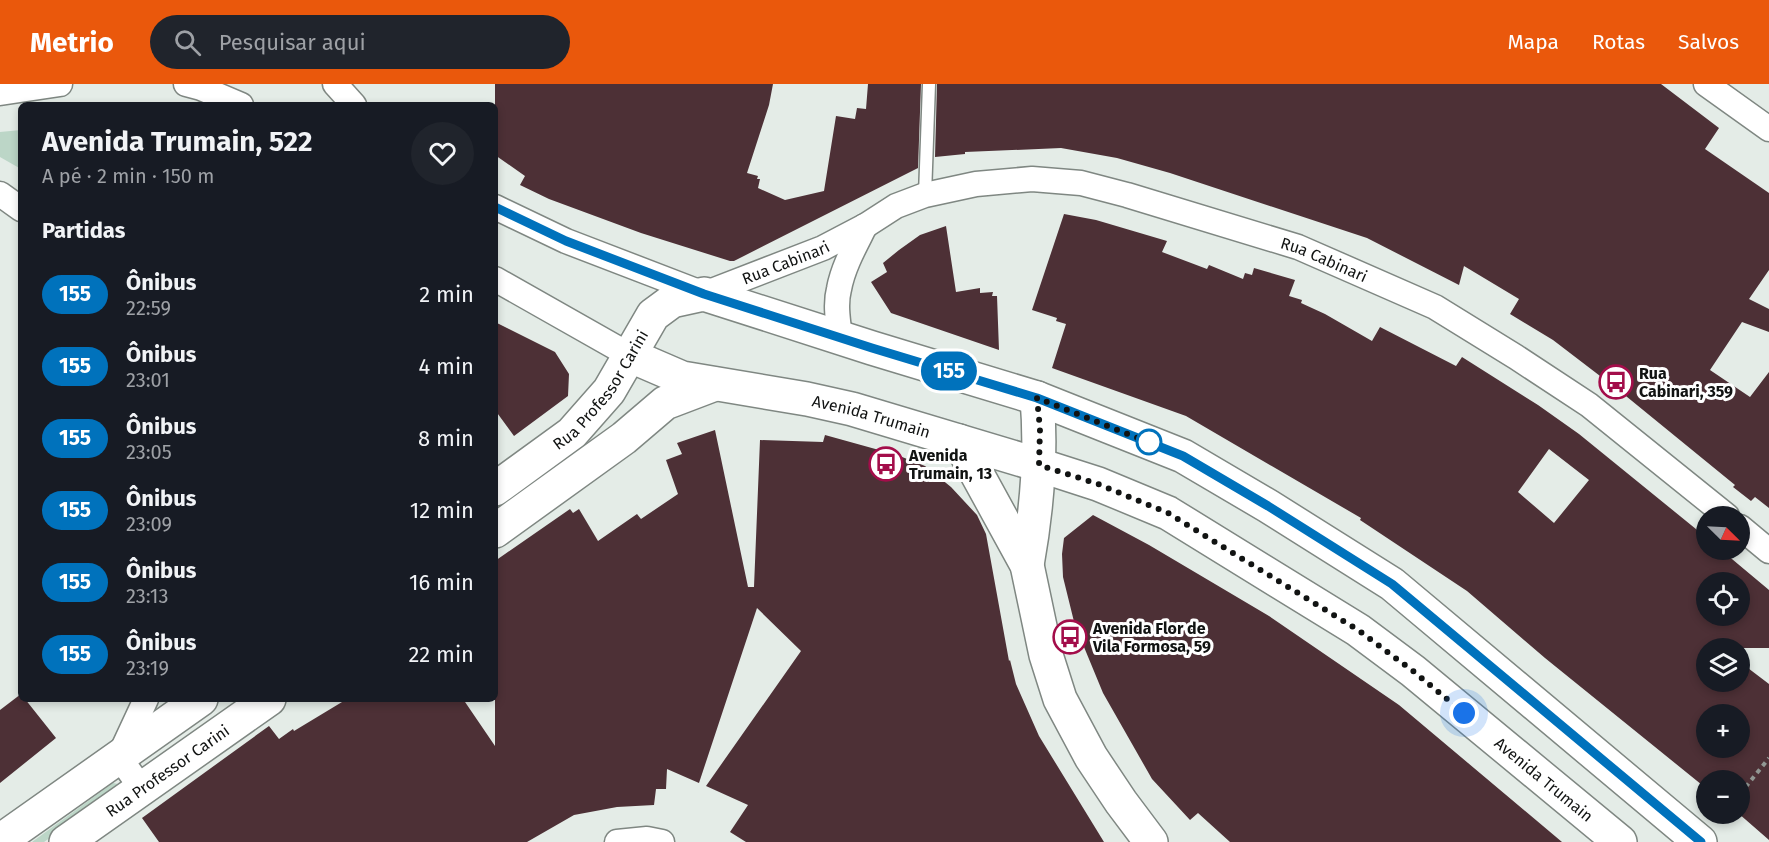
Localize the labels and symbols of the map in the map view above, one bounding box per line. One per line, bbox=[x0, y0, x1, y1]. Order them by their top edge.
street label: Rua Cabinari bbox=[1279, 233, 1370, 286]
street label: Rua Cabinari bbox=[739, 237, 833, 288]
street label: Rua Professor Carini bbox=[549, 326, 652, 453]
line badge: 155 bbox=[914, 352, 984, 390]
bus stop icon: Rua Cabinari, 359 bbox=[1598, 364, 1634, 400]
place label: Rua Cabinari, 359 bbox=[1639, 364, 1733, 401]
street label: Avenida Trumain bbox=[811, 391, 933, 441]
unlabelled marker bbox=[1136, 429, 1162, 455]
bus stop icon: Avenida Trumain, 13 bbox=[868, 446, 904, 482]
place label: Avenida Trumain, 13 bbox=[908, 446, 992, 483]
north arrow bbox=[1696, 506, 1750, 560]
bus stop icon: Avenida Flor de Vila Formosa, 59 bbox=[1052, 619, 1088, 655]
place label: Avenida Flor de Vila Formosa, 59 bbox=[1092, 619, 1211, 656]
your location bbox=[1449, 698, 1479, 728]
street label: Rua Professor Carini bbox=[102, 721, 233, 821]
street label: Avenida Trumain bbox=[1491, 733, 1597, 825]

